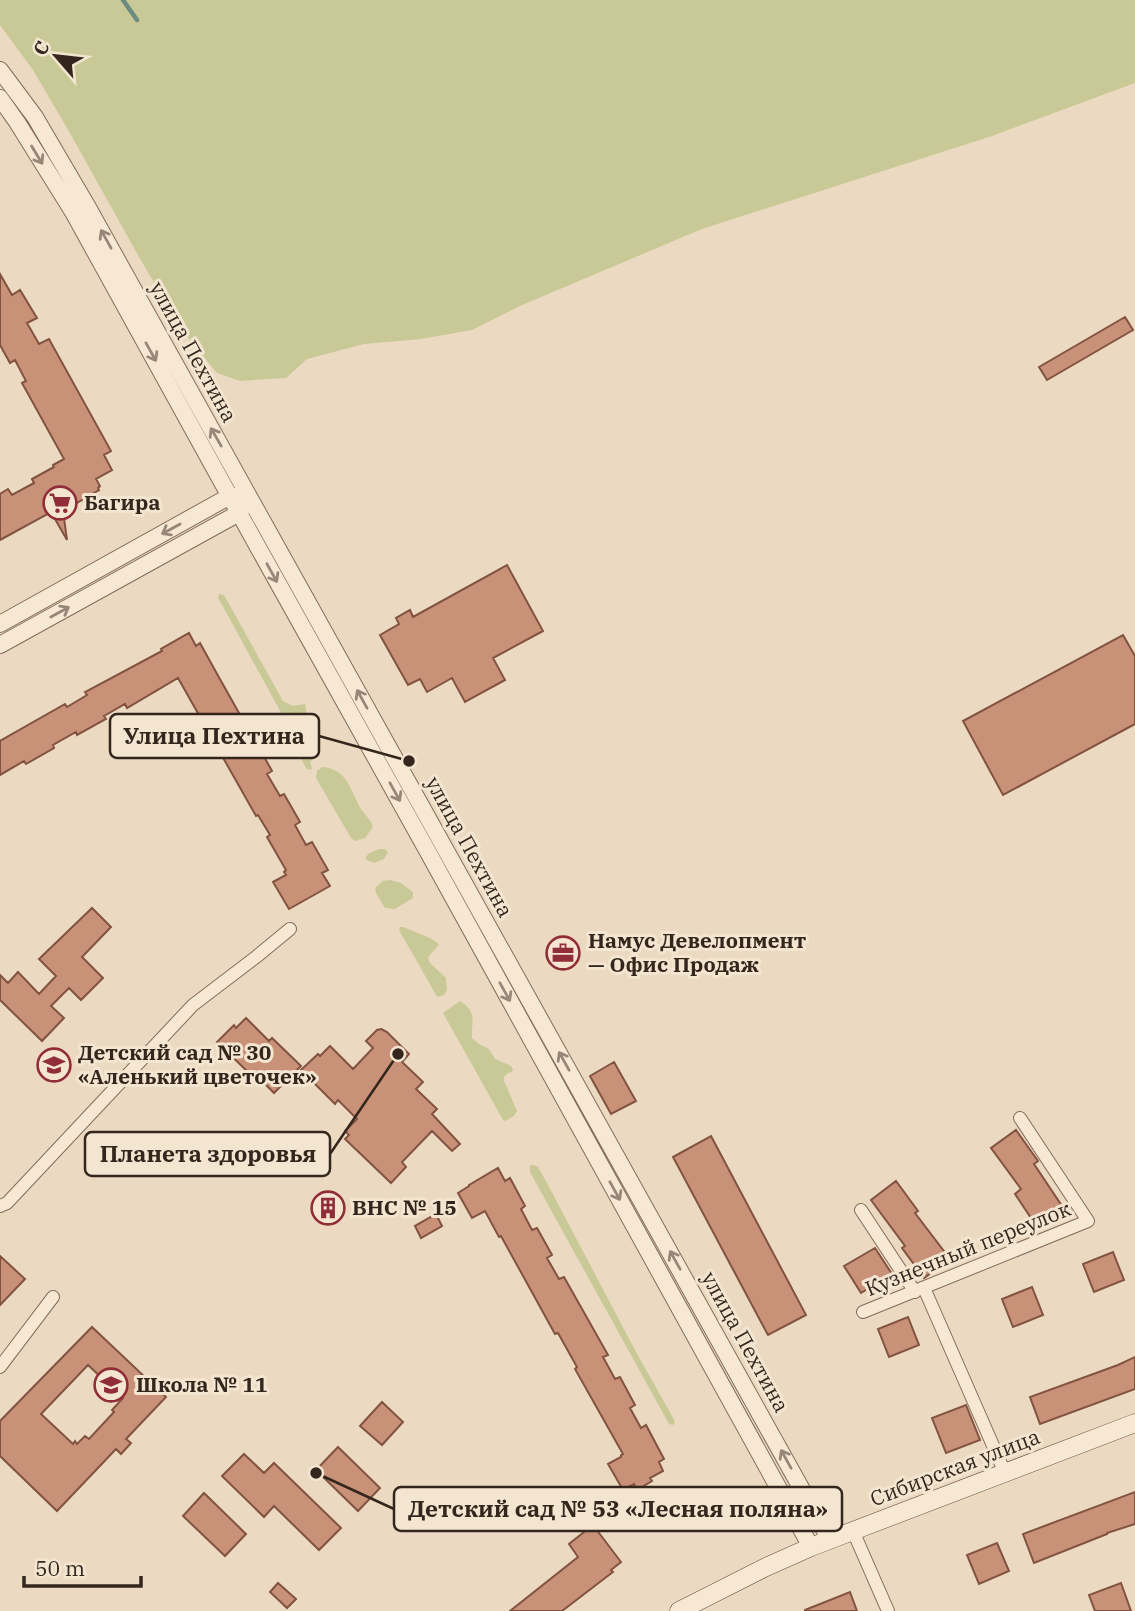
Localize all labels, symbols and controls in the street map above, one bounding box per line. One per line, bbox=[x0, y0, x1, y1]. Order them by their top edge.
north arrow bbox=[21, 21, 91, 91]
text: С bbox=[27, 37, 55, 59]
one-way arrow bbox=[30, 144, 44, 164]
one-way arrow bbox=[98, 229, 112, 249]
street label: улица Пехтина bbox=[144, 276, 244, 427]
one-way arrow bbox=[145, 341, 158, 362]
one-way arrow bbox=[209, 428, 223, 448]
supermarket icon: Багира bbox=[41, 484, 79, 522]
place label: Багира bbox=[84, 488, 160, 516]
one-way arrow bbox=[161, 522, 181, 536]
one-way arrow bbox=[265, 562, 279, 582]
one-way arrow bbox=[49, 605, 69, 619]
one-way arrow bbox=[355, 689, 368, 710]
callout: Улица Пехтина bbox=[110, 714, 319, 758]
text: Улица Пехтина bbox=[123, 720, 305, 750]
street label: улица Пехтина bbox=[420, 771, 520, 922]
one-way arrow bbox=[388, 782, 402, 802]
place label: Намус Девелопмент — Офис Продаж bbox=[588, 926, 806, 978]
office icon: Намус Девелопмент — Офис Продаж bbox=[544, 934, 582, 972]
one-way arrow bbox=[498, 981, 512, 1001]
place label: Детский сад № 30 «Аленький цветочек» bbox=[78, 1038, 316, 1090]
school or university icon: Детский сад № 30 «Аленький цветочек» bbox=[35, 1046, 73, 1084]
one-way arrow bbox=[557, 1051, 571, 1072]
callout: Планета здоровья bbox=[85, 1132, 330, 1176]
text: Планета здоровья bbox=[100, 1138, 316, 1168]
one-way arrow bbox=[609, 1180, 622, 1201]
building icon: ВНС № 15 bbox=[309, 1189, 347, 1227]
place label: ВНС № 15 bbox=[352, 1193, 457, 1221]
street label: Кузнечный переулок bbox=[861, 1194, 1075, 1302]
one-way arrow bbox=[668, 1250, 681, 1271]
street label: улица Пехтина bbox=[696, 1266, 796, 1417]
school or university icon: Школа № 11 bbox=[92, 1366, 130, 1404]
place label: Школа № 11 bbox=[136, 1370, 268, 1398]
street label: Сибирская улица bbox=[866, 1422, 1043, 1512]
one-way arrow bbox=[778, 1449, 792, 1469]
callout: Детский сад № 53 «Лесная поляна» bbox=[394, 1487, 842, 1531]
text: Детский сад № 53 «Лесная поляна» bbox=[408, 1493, 828, 1523]
scale bar bbox=[24, 1544, 142, 1588]
text: 50 m bbox=[35, 1554, 85, 1582]

